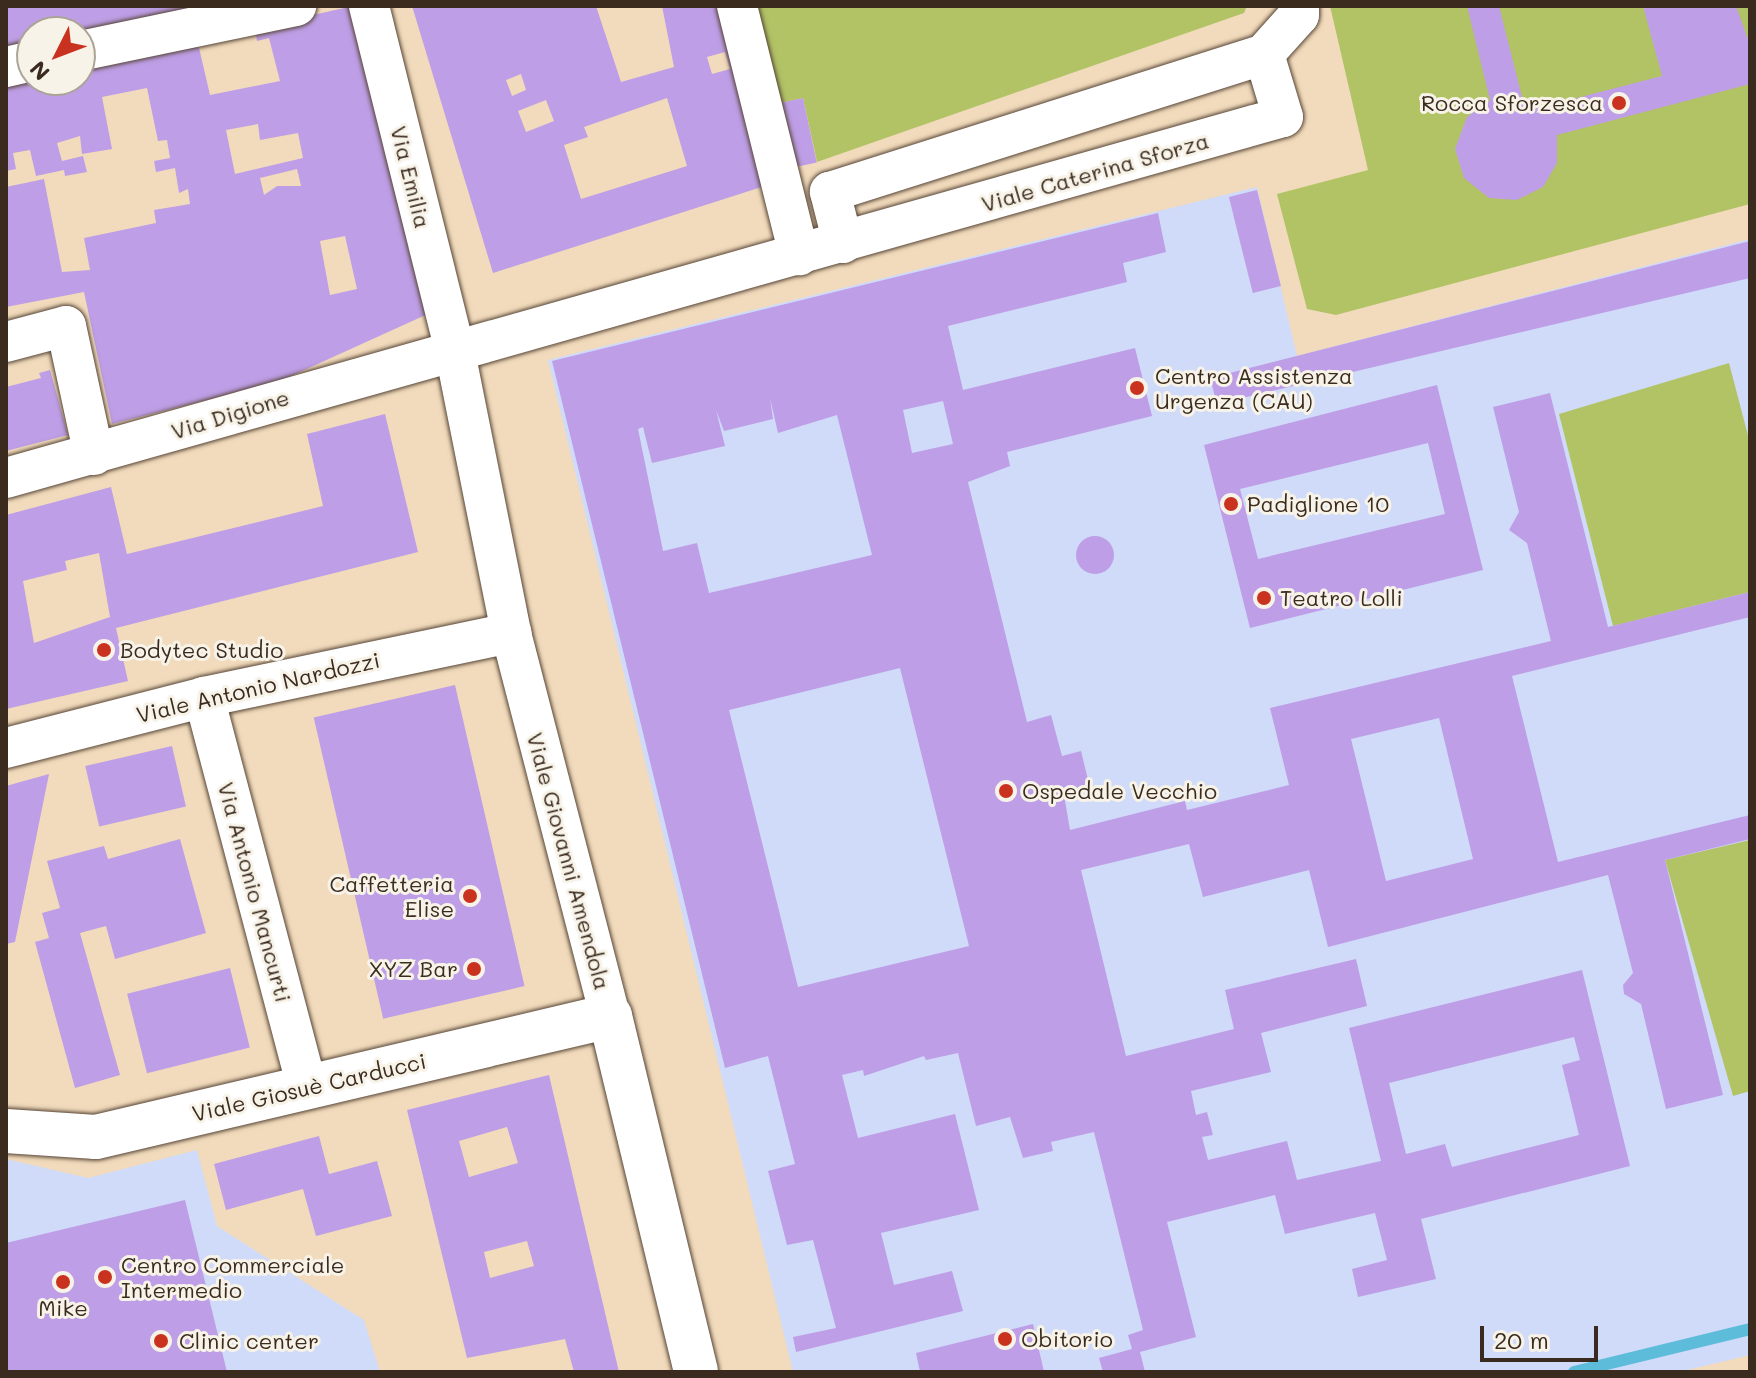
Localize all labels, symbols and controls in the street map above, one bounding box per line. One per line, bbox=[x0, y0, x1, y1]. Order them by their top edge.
north arrow bbox=[16, 16, 96, 96]
text: N bbox=[23, 55, 56, 87]
place label: Rocca Sforzesca bbox=[1421, 90, 1603, 116]
marker: Rocca Sforzesca bbox=[1610, 94, 1628, 112]
street label: Via Emilia bbox=[386, 123, 436, 231]
street label: Viale Caterina Sforza bbox=[978, 127, 1212, 217]
place label: Centro Assistenza Urgenza (CAU) bbox=[1155, 362, 1353, 414]
marker: Centro Assistenza Urgenza (CAU) bbox=[1126, 377, 1148, 399]
street label: Via Digione bbox=[168, 384, 292, 444]
place label: Padiglione 10 bbox=[1247, 491, 1389, 517]
marker: Padiglione 10 bbox=[1222, 495, 1240, 513]
place label: Teatro Lolli bbox=[1280, 585, 1403, 611]
marker: Teatro Lolli bbox=[1255, 589, 1273, 607]
place label: Bodytec Studio bbox=[120, 637, 283, 663]
marker: Bodytec Studio bbox=[95, 641, 113, 659]
street label: Viale Antonio Nardozzi bbox=[134, 646, 382, 728]
street label: Viale Giovanni Amendola bbox=[522, 730, 616, 992]
place label: Ospedale Vecchio bbox=[1022, 778, 1217, 804]
street label: Via Antonio Mancurti bbox=[213, 779, 297, 1005]
marker: Ospedale Vecchio bbox=[997, 782, 1015, 800]
place label: Caffetteria Elise bbox=[329, 870, 454, 922]
marker: Caffetteria Elise bbox=[461, 887, 479, 905]
place label: XYZ Bar bbox=[369, 956, 458, 982]
marker: XYZ Bar bbox=[465, 960, 483, 978]
street label: Viale Giosuè Carducci bbox=[189, 1047, 429, 1127]
place label: Centro Commerciale Intermedio bbox=[121, 1251, 344, 1302]
marker: Centro Commerciale Intermedio bbox=[96, 1268, 114, 1286]
marker: Mike bbox=[54, 1273, 72, 1291]
place label: Mike bbox=[38, 1295, 88, 1321]
scale bar bbox=[1484, 1310, 1602, 1360]
text: 20 m bbox=[1494, 1324, 1549, 1355]
place label: Obitorio bbox=[1021, 1326, 1113, 1352]
place label: Clinic center bbox=[179, 1328, 319, 1354]
marker: Clinic center bbox=[150, 1330, 172, 1352]
marker: Obitorio bbox=[996, 1330, 1014, 1348]

